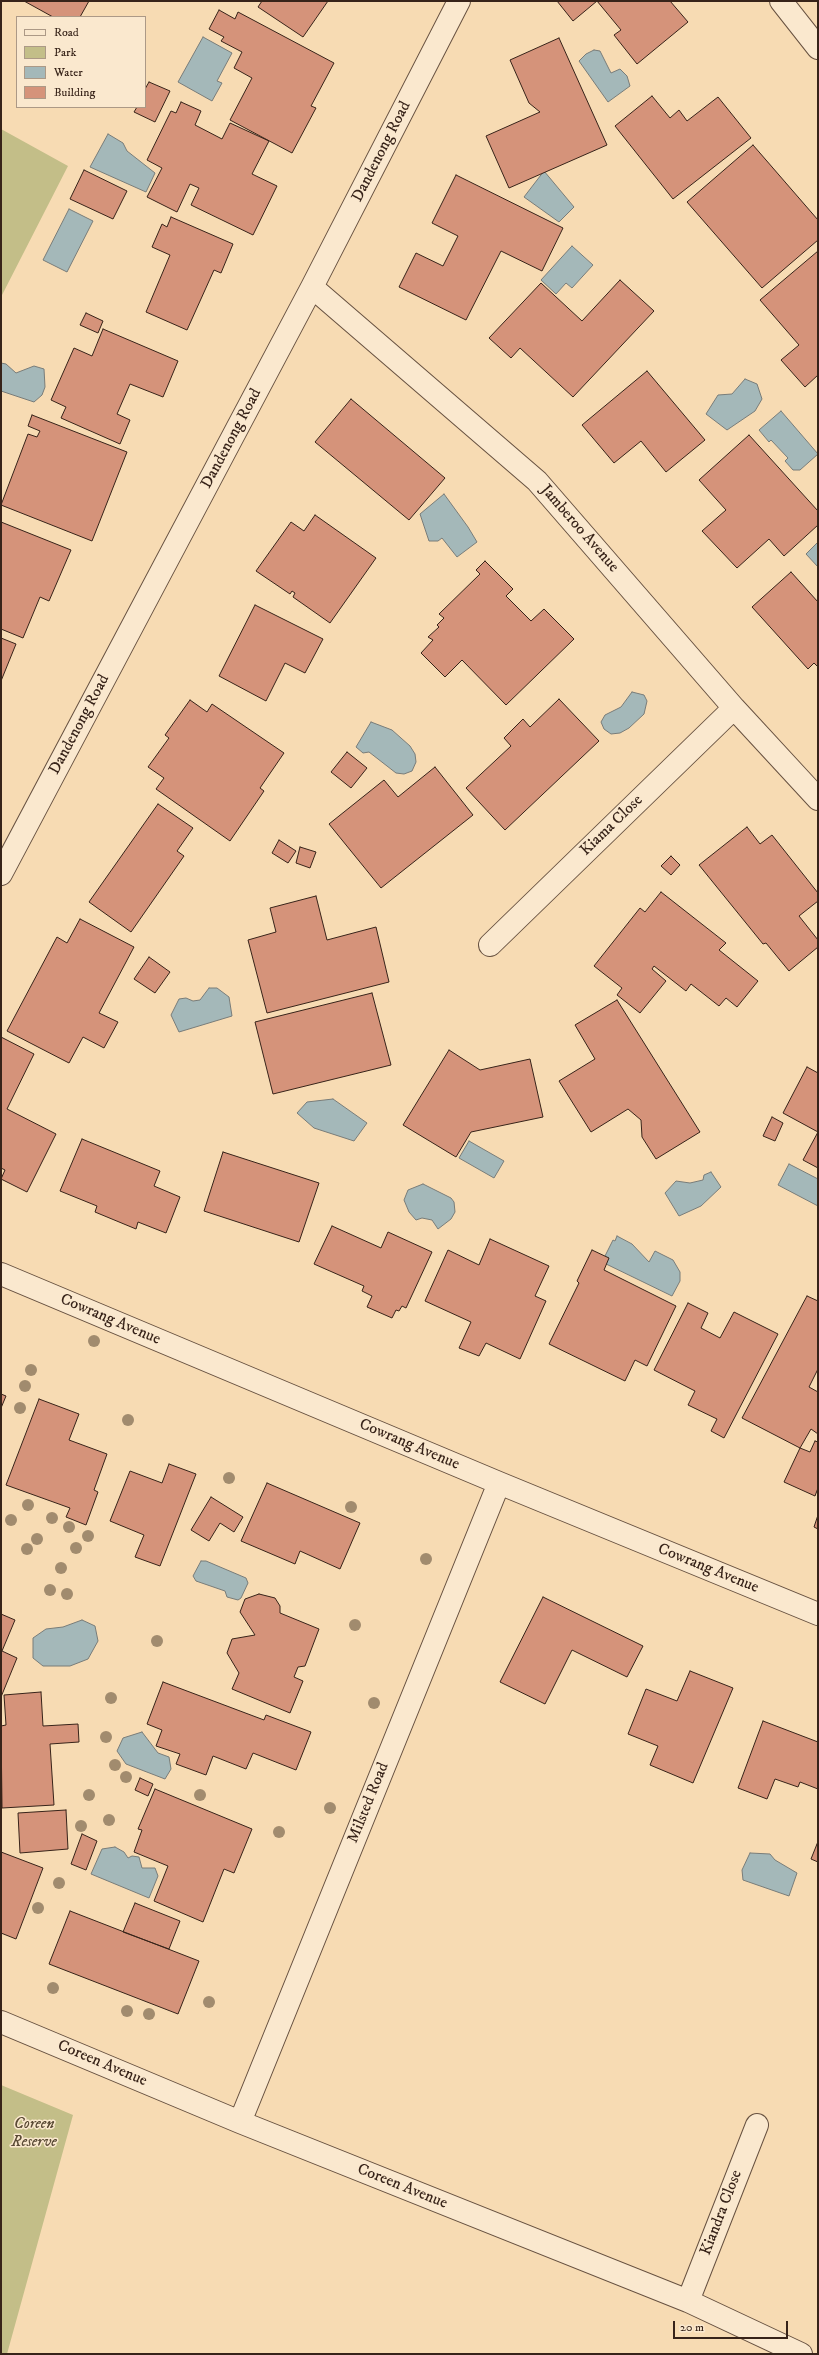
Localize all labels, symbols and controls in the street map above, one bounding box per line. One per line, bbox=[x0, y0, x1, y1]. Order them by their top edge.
legend bbox=[16, 16, 146, 108]
text: Road bbox=[54, 25, 79, 40]
text: Park bbox=[54, 45, 76, 60]
text: Water bbox=[54, 65, 83, 80]
text: Building bbox=[54, 85, 95, 100]
street label: Dandenong Road bbox=[348, 98, 416, 206]
street label: Dandenong Road bbox=[198, 386, 266, 492]
street label: Jamberoo Avenue bbox=[536, 481, 622, 577]
street label: Dandenong Road bbox=[46, 672, 114, 778]
street label: Kiama Close bbox=[577, 791, 647, 861]
street label: Cowrang Avenue bbox=[57, 1290, 163, 1350]
street label: Cowrang Avenue bbox=[356, 1415, 462, 1475]
street label: Cowrang Avenue bbox=[655, 1540, 761, 1598]
street label: Milsted Road bbox=[344, 1760, 394, 1846]
street label: Coreen Avenue bbox=[54, 2037, 150, 2091]
park label: Coreen Reserve bbox=[11, 2115, 57, 2153]
street label: Coreen Avenue bbox=[354, 2160, 450, 2214]
street label: Kiandra Close bbox=[697, 2168, 747, 2258]
scale bar bbox=[675, 2313, 790, 2339]
text: 20 m bbox=[680, 2320, 704, 2335]

